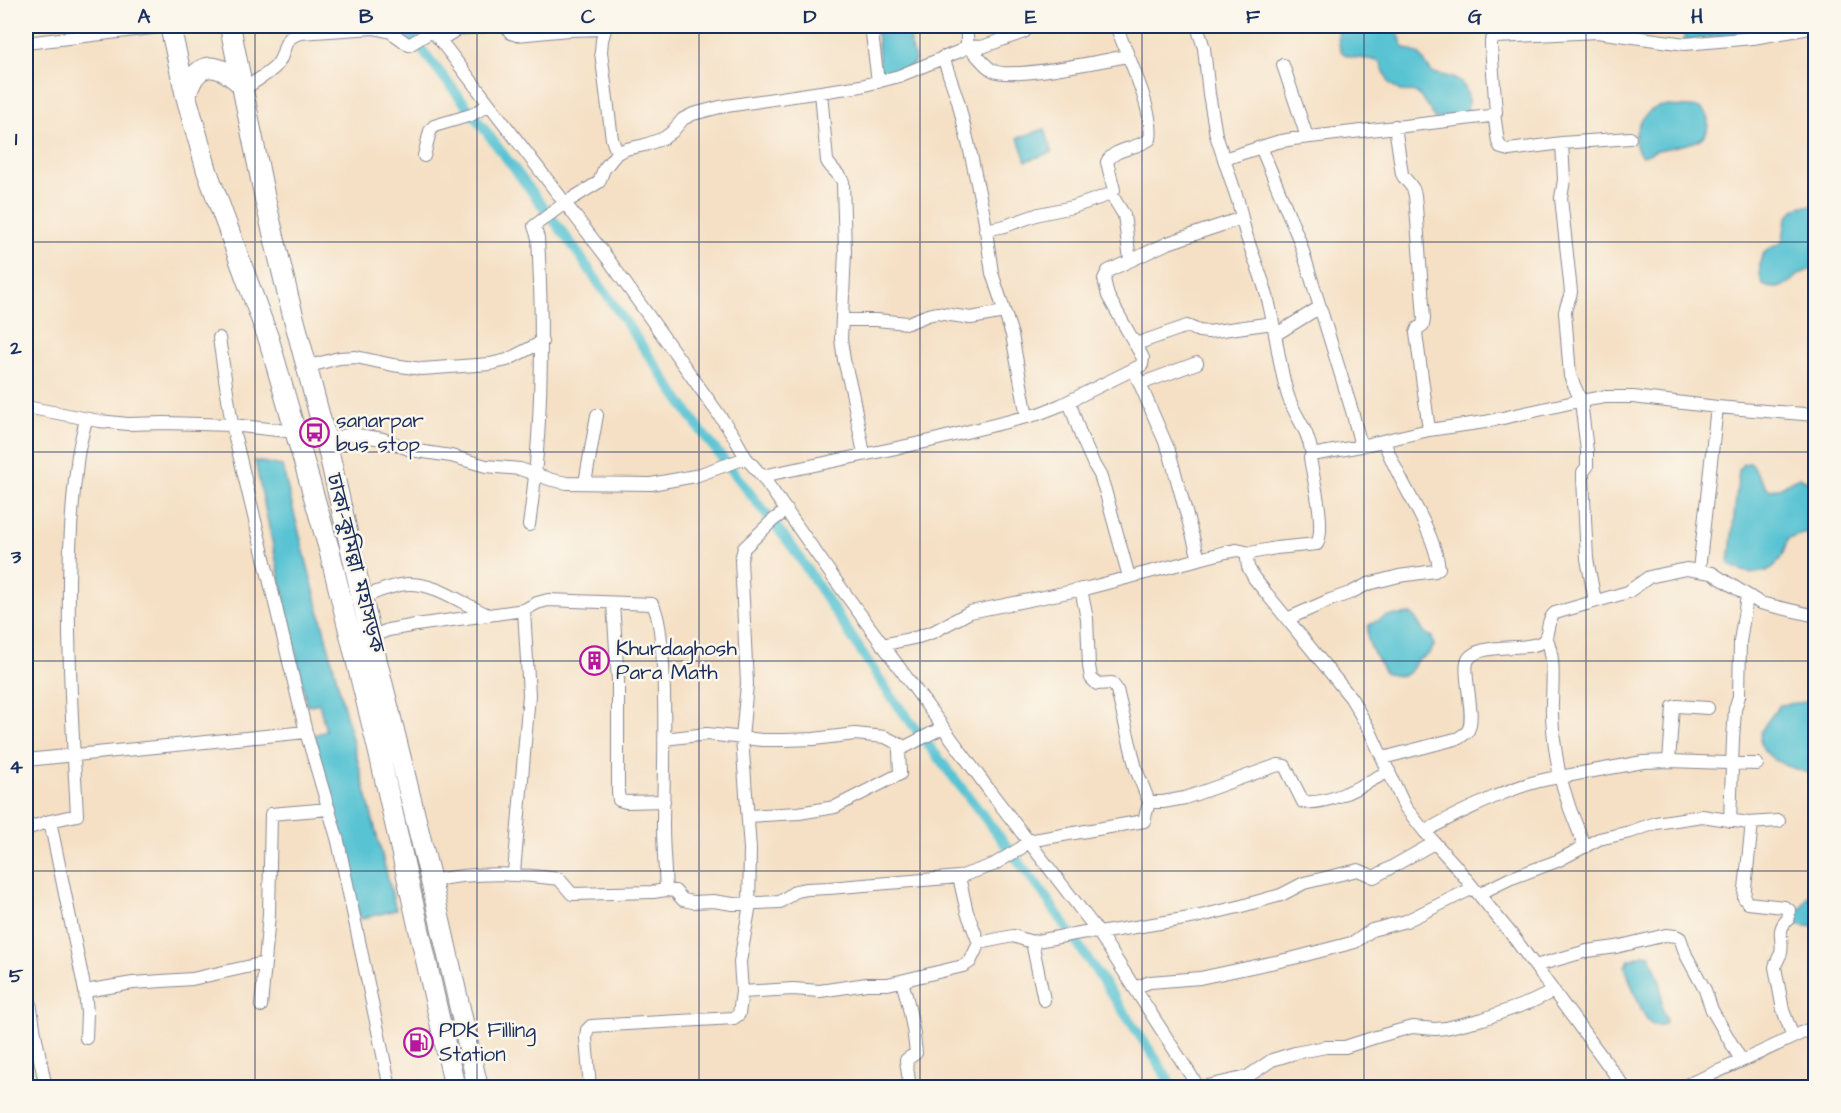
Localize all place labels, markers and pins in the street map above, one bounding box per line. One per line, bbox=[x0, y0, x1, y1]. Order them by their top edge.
place label: sanarpar bus stop bbox=[336, 406, 424, 460]
bus stop icon: sanarpar bus stop bbox=[299, 416, 331, 448]
place label: Khurdaghosh Para Math bbox=[616, 634, 737, 687]
building icon: Khurdaghosh Para Math bbox=[579, 644, 611, 676]
place label: PDK Filling Station bbox=[439, 1016, 536, 1069]
fuel station icon: PDK Filling Station bbox=[402, 1026, 434, 1058]

